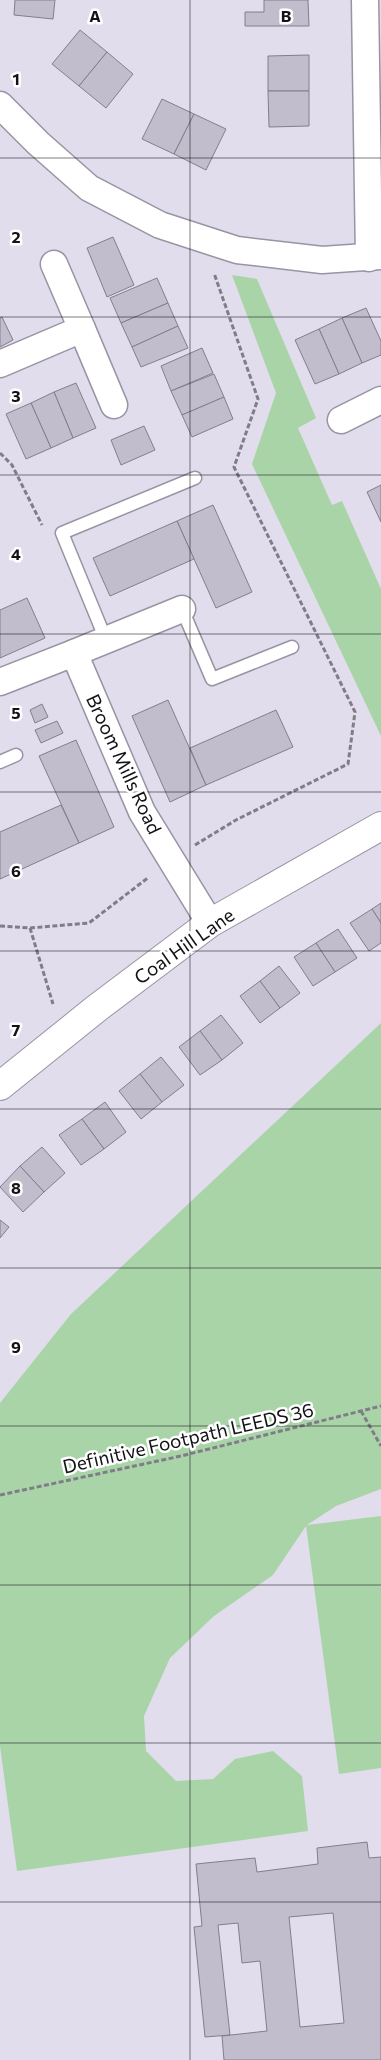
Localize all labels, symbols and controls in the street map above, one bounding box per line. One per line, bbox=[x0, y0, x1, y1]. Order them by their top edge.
text: A bbox=[89, 6, 101, 25]
text: B bbox=[281, 6, 292, 25]
text: 1 bbox=[12, 69, 20, 88]
text: 2 bbox=[11, 227, 21, 246]
text: 3 bbox=[11, 386, 21, 405]
text: 4 bbox=[11, 544, 21, 563]
street label: Broom Mills Road bbox=[82, 690, 167, 837]
text: 5 bbox=[11, 703, 21, 722]
text: 6 bbox=[11, 861, 21, 880]
street label: Coal Hill Lane bbox=[129, 903, 238, 989]
text: 7 bbox=[12, 1020, 21, 1039]
text: 8 bbox=[11, 1178, 21, 1197]
text: 9 bbox=[11, 1337, 21, 1356]
street label: Definitive Footpath LEEDS 36 bbox=[60, 1397, 316, 1478]

